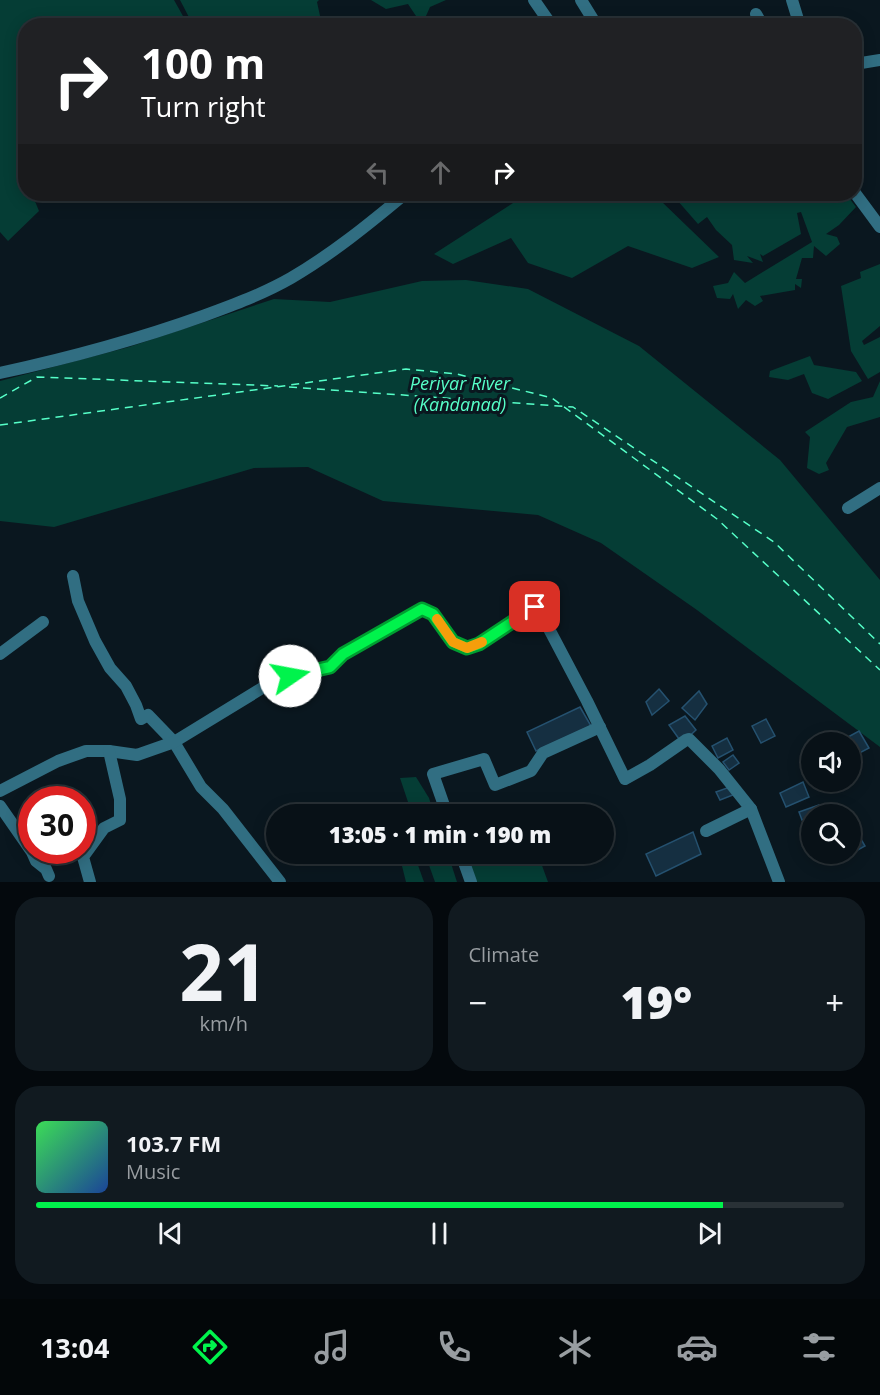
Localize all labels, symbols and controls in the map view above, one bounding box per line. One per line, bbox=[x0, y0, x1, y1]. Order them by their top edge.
text: 100 m bbox=[141, 34, 265, 91]
icon: right bbox=[42, 42, 120, 120]
text: Turn right bbox=[141, 88, 266, 125]
icon: left bbox=[361, 156, 394, 189]
icon: ahead bbox=[424, 156, 457, 189]
icon: right bbox=[487, 156, 520, 189]
water label: Periyar River (Kandanad) bbox=[410, 371, 511, 416]
pin bbox=[509, 581, 560, 632]
icon: arrive bbox=[518, 590, 551, 623]
position arrow bbox=[258, 644, 322, 708]
map controls bbox=[801, 732, 861, 864]
button: sound bbox=[801, 732, 861, 792]
speed limit sign: 30 bbox=[18, 786, 96, 864]
button: search bbox=[801, 804, 861, 864]
text: 13:05 · 1 min · 190 m bbox=[329, 819, 551, 849]
text: 21 bbox=[179, 918, 268, 1024]
text: Climate bbox=[469, 941, 539, 968]
text: 19° bbox=[620, 971, 692, 1032]
text: − bbox=[469, 980, 487, 1025]
text: + bbox=[825, 980, 844, 1025]
text: km/h bbox=[199, 1010, 248, 1037]
text: 103.7 FM bbox=[126, 1128, 221, 1158]
text: Music bbox=[126, 1158, 180, 1185]
icon: previous bbox=[154, 1217, 187, 1250]
icon: pause bbox=[423, 1217, 456, 1250]
icon: next bbox=[693, 1217, 726, 1250]
icon: directions bbox=[189, 1326, 231, 1368]
icon: music bbox=[311, 1326, 353, 1368]
icon: phone bbox=[433, 1326, 475, 1368]
icon: climate bbox=[554, 1326, 596, 1368]
icon: car bbox=[676, 1326, 718, 1368]
icon: filters bbox=[798, 1326, 840, 1368]
text: 13:04 bbox=[40, 1329, 109, 1366]

